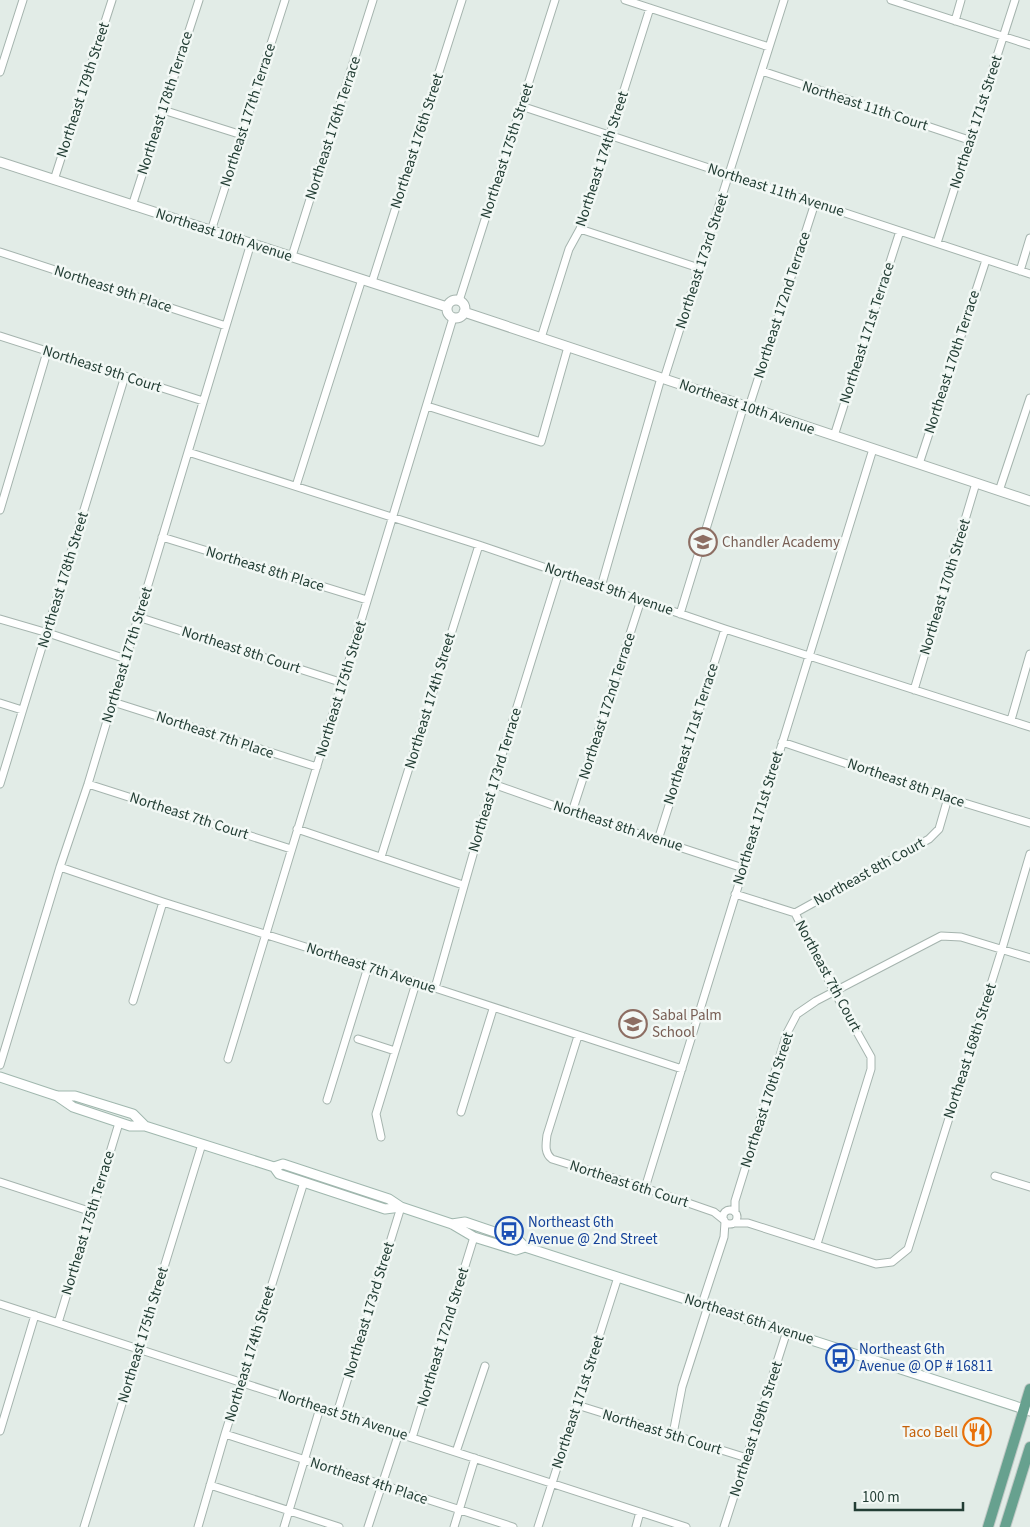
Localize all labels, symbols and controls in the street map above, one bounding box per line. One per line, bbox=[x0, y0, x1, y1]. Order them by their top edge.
street label: Northeast 179th Street bbox=[51, 20, 115, 160]
street label: Northeast 178th Terrace bbox=[132, 29, 198, 177]
street label: Northeast 177th Terrace bbox=[215, 41, 281, 189]
street label: Northeast 171st Street bbox=[945, 53, 1007, 191]
street label: Northeast 176th Terrace bbox=[300, 54, 366, 202]
street label: Northeast 176th Street bbox=[385, 71, 449, 211]
street label: Northeast 11th Court bbox=[799, 76, 931, 136]
street label: Northeast 175th Street bbox=[475, 81, 539, 221]
street label: Northeast 174th Street bbox=[570, 89, 634, 229]
street label: Northeast 11th Avenue bbox=[705, 158, 847, 222]
street label: Northeast 173rd Street bbox=[670, 190, 734, 332]
street label: Northeast 10th Avenue bbox=[153, 203, 295, 267]
street label: Northeast 172nd Terrace bbox=[748, 229, 816, 381]
street label: Northeast 9th Place bbox=[51, 260, 175, 318]
street label: Northeast 171st Terrace bbox=[834, 260, 900, 406]
street label: Northeast 170th Terrace bbox=[919, 288, 985, 436]
street label: Northeast 9th Court bbox=[40, 340, 164, 398]
street label: Northeast 10th Avenue bbox=[676, 374, 818, 440]
street label: Northeast 178th Street bbox=[32, 509, 94, 651]
street label: Northeast 170th Street bbox=[914, 516, 976, 658]
school or university icon: Chandler Academy bbox=[688, 527, 718, 557]
place label: Chandler Academy bbox=[722, 532, 840, 553]
street label: Northeast 8th Place bbox=[203, 541, 327, 597]
street label: Northeast 9th Avenue bbox=[542, 557, 676, 621]
street label: Northeast 177th Street bbox=[96, 584, 158, 726]
street label: Northeast 175th Street bbox=[310, 618, 372, 760]
street label: Northeast 8th Court bbox=[179, 621, 303, 679]
street label: Northeast 174th Street bbox=[399, 630, 461, 772]
street label: Northeast 172nd Terrace bbox=[573, 630, 641, 782]
street label: Northeast 171st Terrace bbox=[658, 661, 724, 807]
street label: Northeast 173rd Terrace bbox=[463, 705, 527, 855]
street label: Northeast 7th Place bbox=[153, 706, 277, 764]
street label: Northeast 171st Street bbox=[728, 748, 788, 888]
street label: Northeast 8th Place bbox=[845, 753, 967, 813]
street label: Northeast 7th Court bbox=[127, 787, 251, 845]
street label: Northeast 8th Avenue bbox=[551, 795, 685, 857]
street label: Northeast 8th Court bbox=[810, 833, 928, 911]
street label: Northeast 7th Court bbox=[790, 916, 866, 1036]
street label: Northeast 7th Avenue bbox=[304, 937, 438, 999]
street label: Northeast 168th Street bbox=[938, 981, 1002, 1121]
place label: Sabal Palm School bbox=[652, 1005, 722, 1043]
school or university icon: Sabal Palm School bbox=[618, 1009, 648, 1039]
street label: Northeast 170th Street bbox=[735, 1030, 799, 1170]
street label: Northeast 175th Terrace bbox=[56, 1148, 120, 1298]
street label: Northeast 6th Court bbox=[567, 1155, 691, 1213]
place label: Northeast 6th Avenue @ 2nd Street bbox=[528, 1212, 658, 1250]
bus stop icon: Northeast 6th Avenue @ 2nd Street bbox=[494, 1216, 524, 1246]
street label: Northeast 173rd Street bbox=[338, 1239, 400, 1381]
street label: Northeast 175th Street bbox=[112, 1264, 174, 1406]
street label: Northeast 172nd Street bbox=[412, 1265, 474, 1409]
street label: Northeast 174th Street bbox=[219, 1283, 281, 1425]
street label: Northeast 6th Avenue bbox=[682, 1288, 816, 1350]
street label: Northeast 171st Street bbox=[547, 1333, 609, 1471]
place label: Northeast 6th Avenue @ OP # 16811 bbox=[859, 1339, 993, 1377]
bus stop icon: Northeast 6th Avenue @ OP # 16811 bbox=[825, 1343, 855, 1373]
street label: Northeast 169th Street bbox=[724, 1359, 788, 1499]
street label: Northeast 5th Avenue bbox=[276, 1384, 410, 1446]
street label: Northeast 5th Court bbox=[600, 1404, 724, 1460]
restaurant icon: Taco Bell bbox=[962, 1417, 992, 1447]
place label: Taco Bell bbox=[902, 1422, 958, 1443]
street label: Northeast 4th Place bbox=[307, 1452, 431, 1510]
scale bar bbox=[855, 1480, 962, 1512]
text: 100 m bbox=[862, 1487, 900, 1508]

